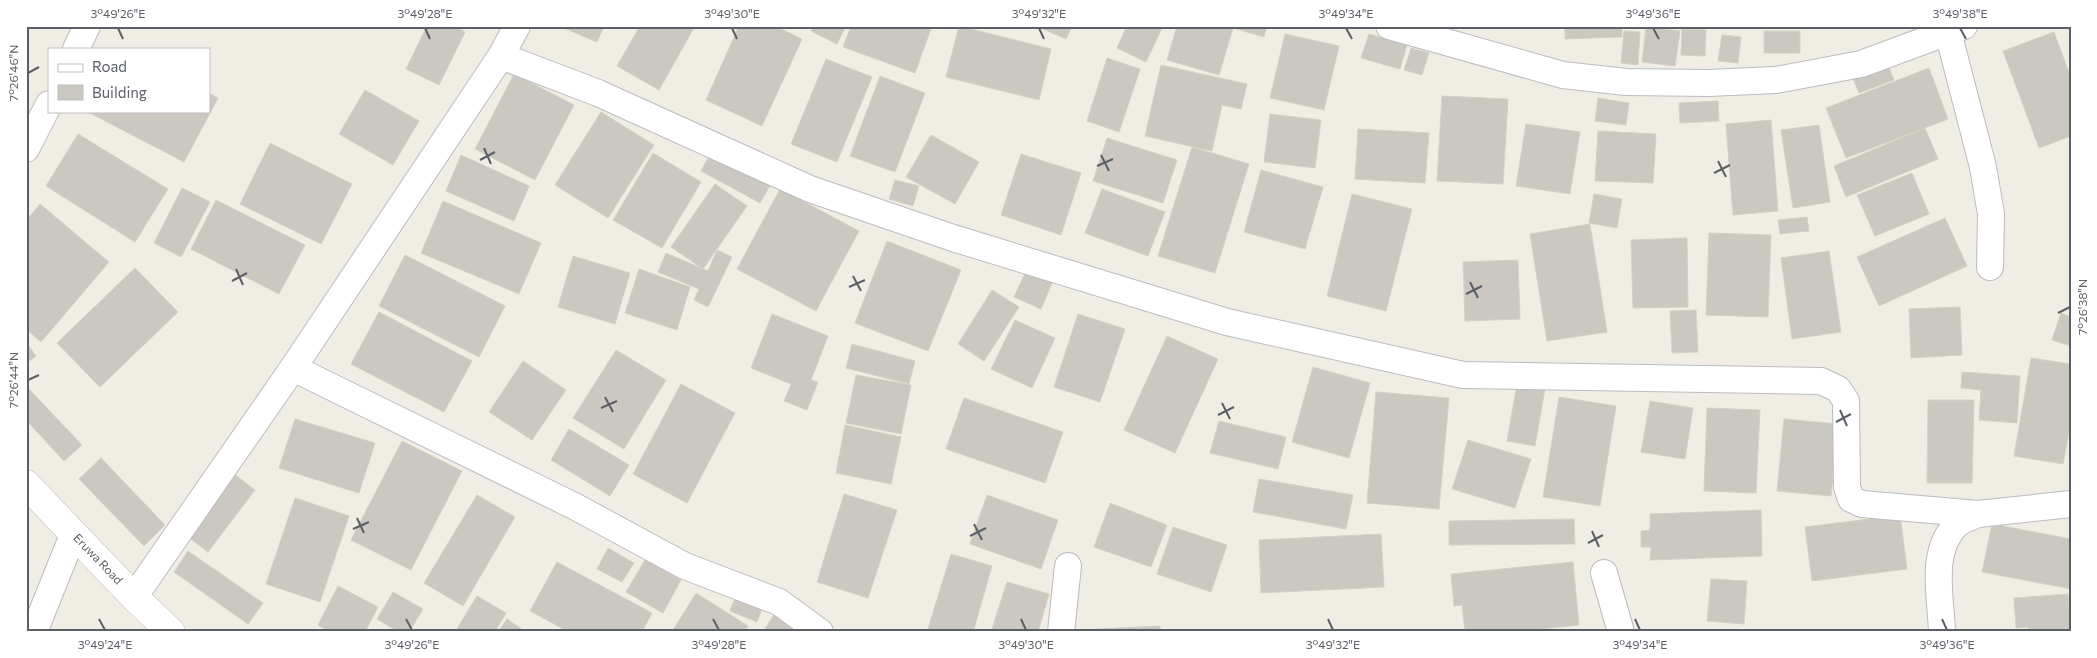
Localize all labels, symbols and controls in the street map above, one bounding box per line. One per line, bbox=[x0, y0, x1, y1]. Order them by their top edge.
text: 3°49'26"E bbox=[91, 6, 145, 20]
text: 3°49'28"E bbox=[398, 6, 452, 20]
text: 3°49'30"E bbox=[704, 6, 760, 20]
text: 3°49'32"E bbox=[1012, 6, 1066, 20]
text: 3°49'34"E bbox=[1318, 6, 1374, 20]
text: 3°49'36"E bbox=[1625, 6, 1681, 20]
text: 3°49'38"E bbox=[1932, 6, 1988, 20]
text: 7°26'46"N bbox=[6, 45, 20, 101]
legend bbox=[48, 48, 210, 112]
text: Road bbox=[92, 57, 127, 75]
text: Building bbox=[92, 83, 147, 101]
text: 7°26'38"N bbox=[2075, 279, 2089, 335]
text: 7°26'44"N bbox=[6, 352, 20, 408]
street label: Eruwa Road bbox=[71, 530, 126, 587]
text: 3°49'24"E bbox=[78, 637, 132, 651]
text: 3°49'26"E bbox=[385, 637, 439, 651]
text: 3°49'28"E bbox=[692, 637, 746, 651]
text: 3°49'30"E bbox=[998, 637, 1054, 651]
text: 3°49'32"E bbox=[1306, 637, 1360, 651]
text: 3°49'34"E bbox=[1612, 637, 1668, 651]
text: 3°49'36"E bbox=[1919, 637, 1975, 651]

